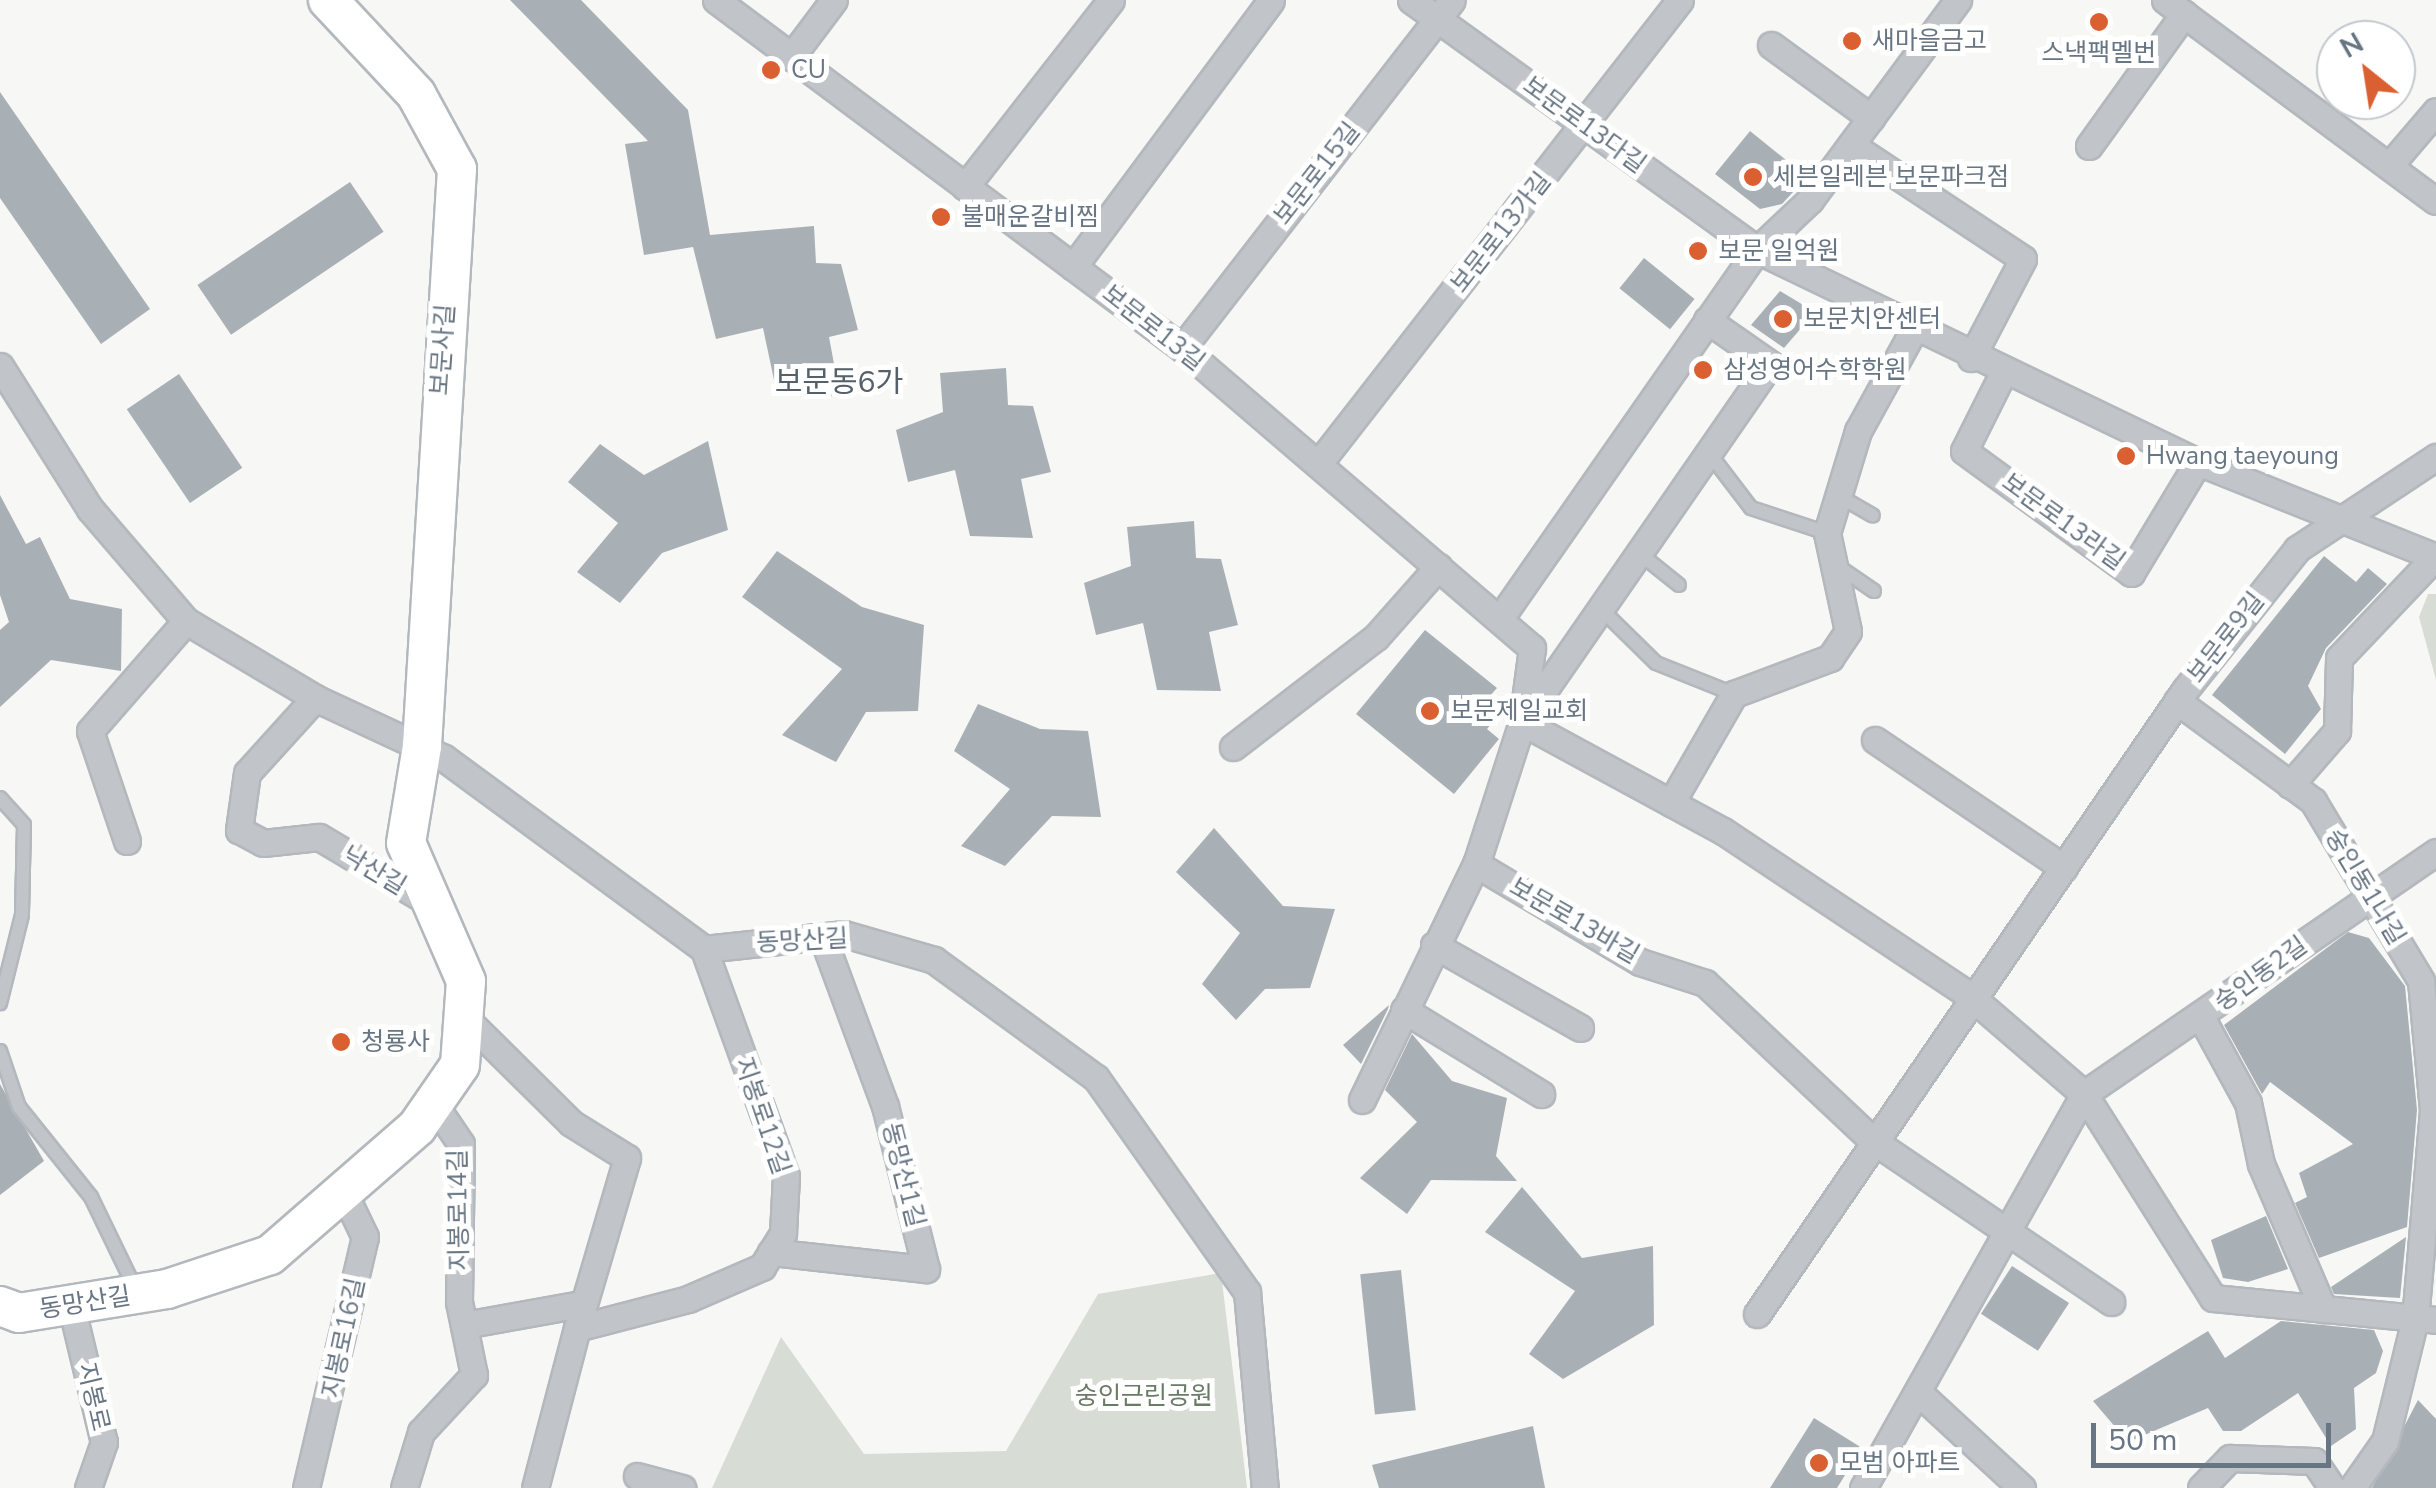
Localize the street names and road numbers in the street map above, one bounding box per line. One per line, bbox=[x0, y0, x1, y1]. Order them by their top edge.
street label: 보문로13다길 bbox=[1517, 70, 1651, 180]
street label: 보문로15길 bbox=[1268, 117, 1366, 231]
street label: 보문로13가길 bbox=[1445, 167, 1557, 299]
street label: 보문로13길 bbox=[1096, 279, 1210, 377]
street label: 보문사길 bbox=[425, 303, 461, 397]
street label: 보문로13라길 bbox=[1996, 467, 2130, 577]
street label: 보문로9길 bbox=[2181, 587, 2271, 689]
street label: 숭인동1나길 bbox=[2319, 824, 2411, 950]
street label: 낙산길 bbox=[337, 840, 411, 902]
street label: 보문로13바길 bbox=[1504, 872, 1644, 970]
street label: 동망산길 bbox=[755, 924, 849, 958]
street label: 숭인동2길 bbox=[2209, 930, 2313, 1018]
street label: 지봉로12길 bbox=[728, 1053, 796, 1179]
street label: 동망산1길 bbox=[876, 1119, 930, 1231]
street label: 지봉로14길 bbox=[443, 1149, 475, 1271]
street label: 지봉로16길 bbox=[317, 1275, 371, 1401]
street label: 동망산길 bbox=[37, 1281, 133, 1325]
street label: 지봉로 bbox=[71, 1360, 115, 1434]

